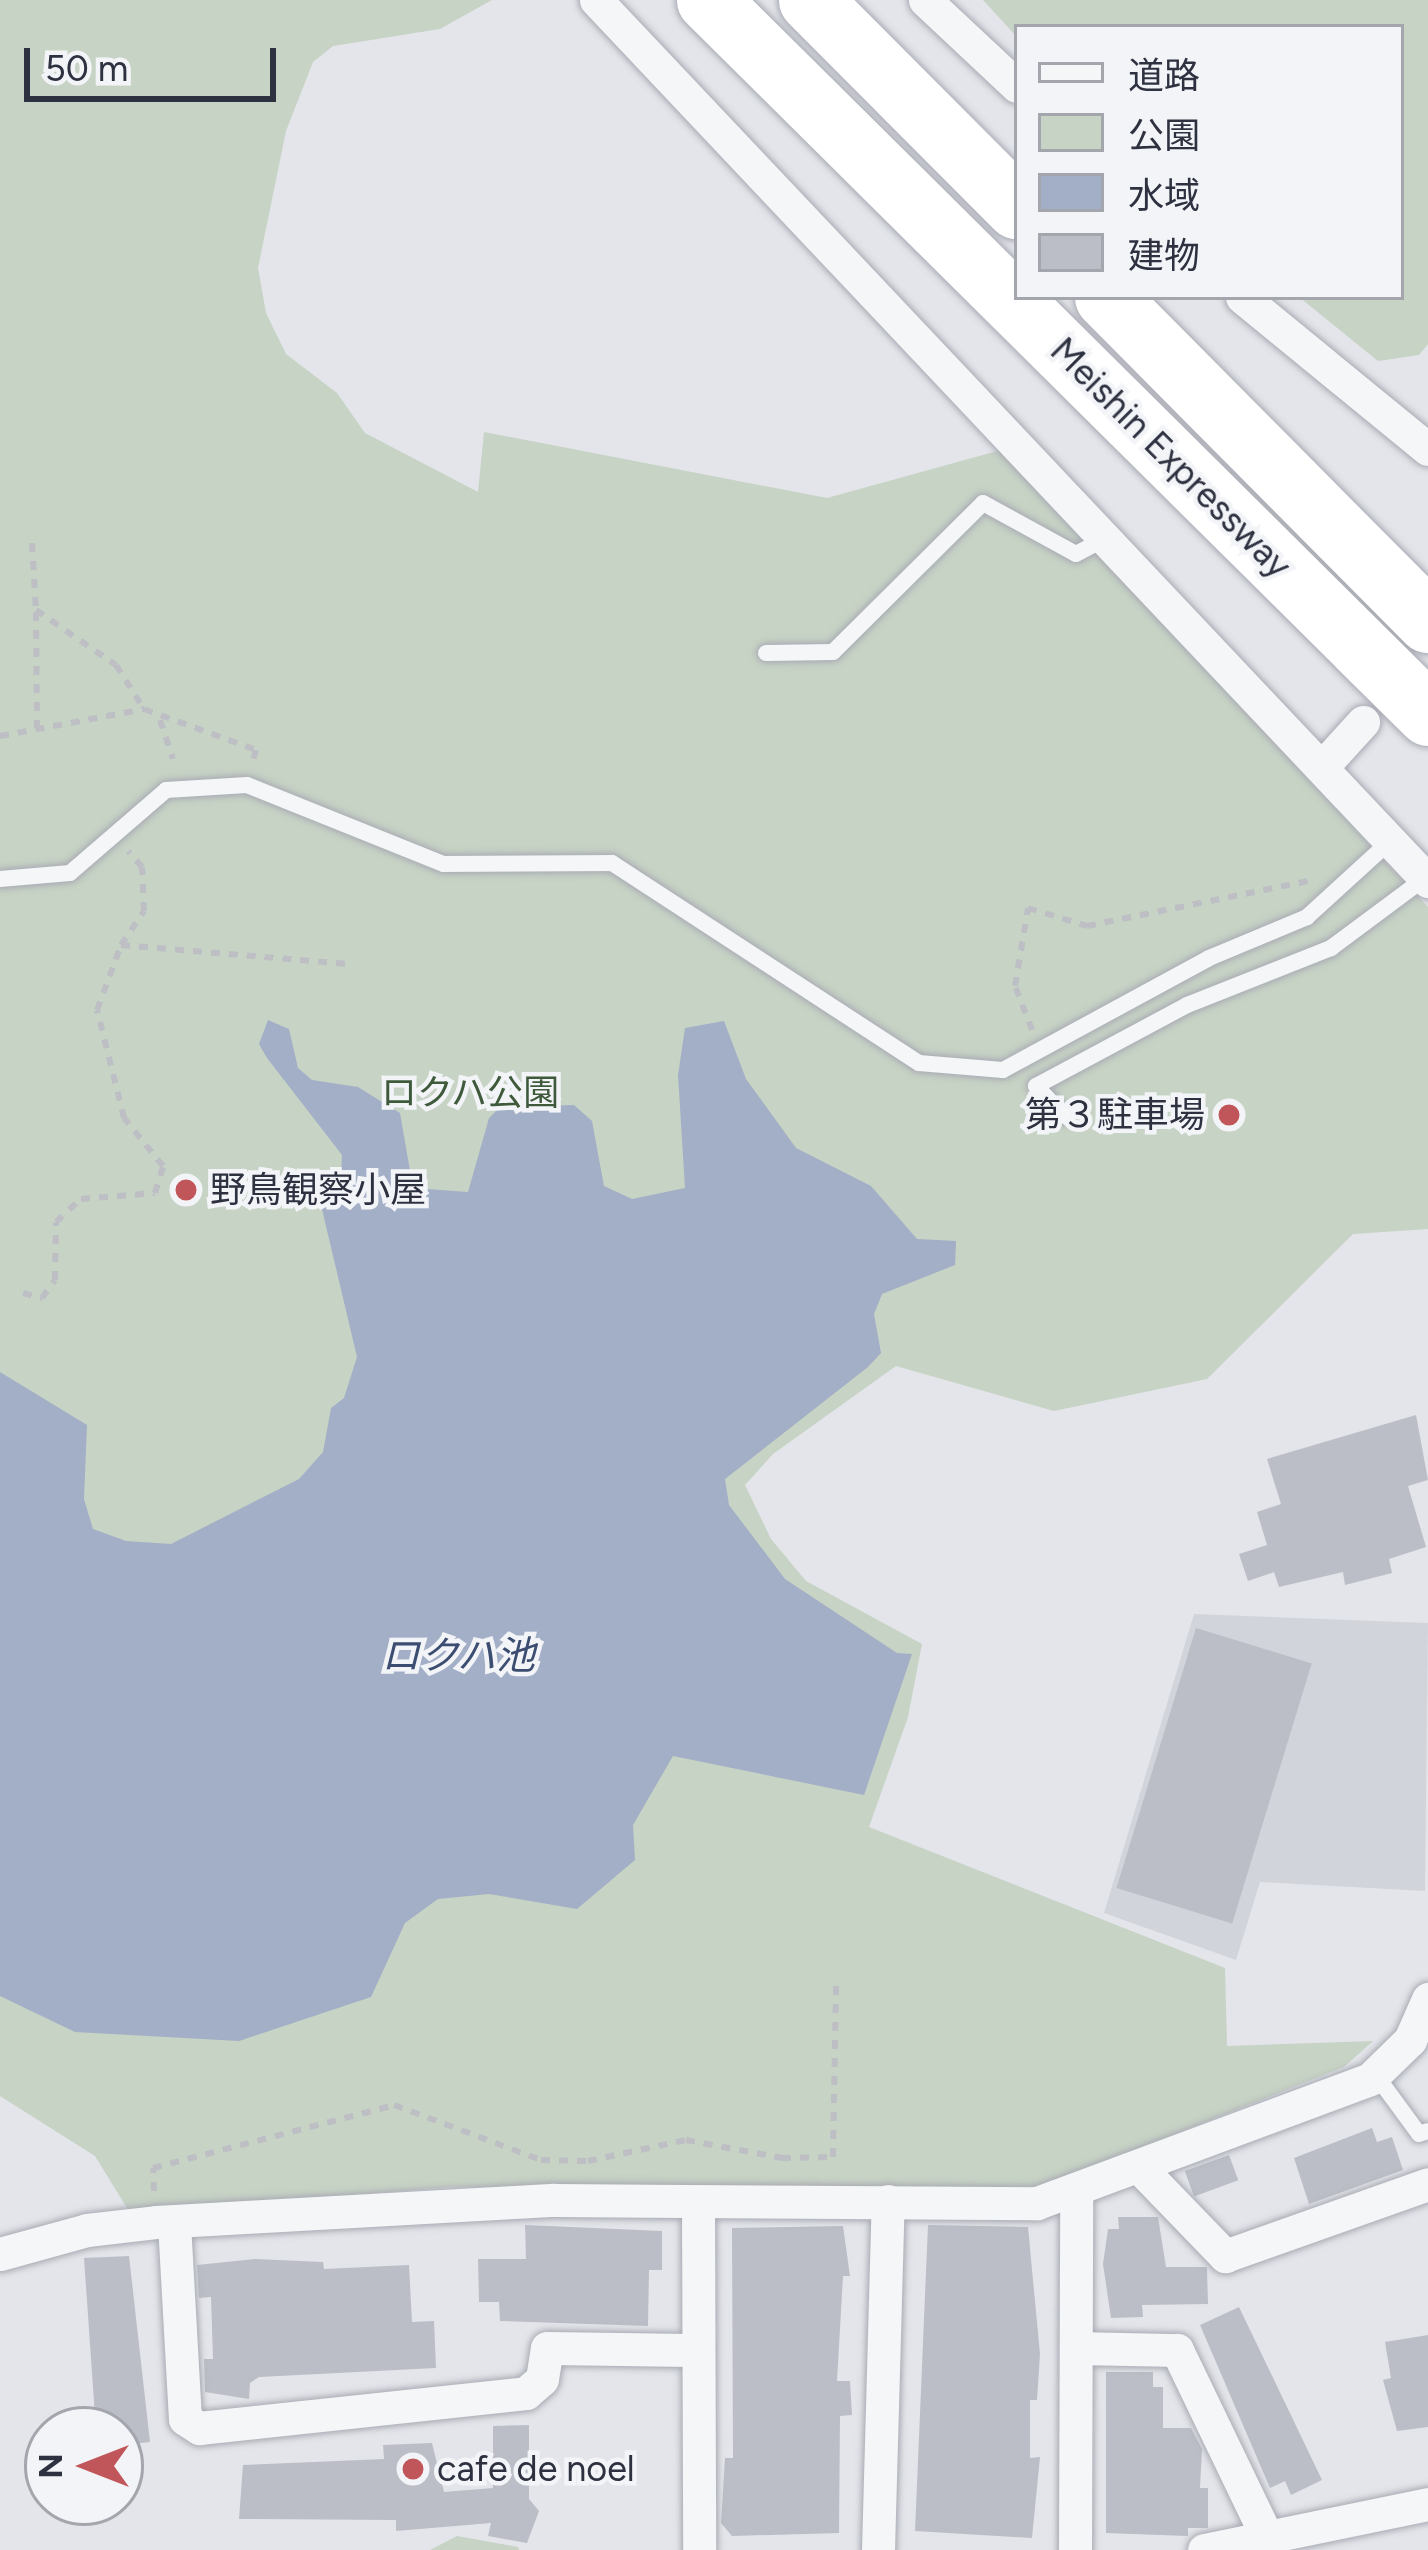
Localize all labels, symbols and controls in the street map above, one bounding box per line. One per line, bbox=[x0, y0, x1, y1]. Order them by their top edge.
scale bar bbox=[30, 24, 282, 98]
legend bbox=[1014, 24, 1404, 300]
text: 50 m bbox=[45, 47, 128, 90]
text: 道路 bbox=[1128, 54, 1200, 97]
text: 公園 bbox=[1128, 114, 1200, 157]
text: 水域 bbox=[1128, 174, 1200, 217]
text: 建物 bbox=[1128, 234, 1200, 277]
street label: Meishin Expressway bbox=[1042, 329, 1300, 587]
park label: ロクハ公園 bbox=[380, 1071, 560, 1115]
place label: 第３駐車場 bbox=[1025, 1093, 1205, 1137]
marker: 第３駐車場 bbox=[1216, 1102, 1242, 1128]
place label: 野鳥観察小屋 bbox=[210, 1168, 426, 1212]
marker: 野鳥観察小屋 bbox=[173, 1177, 199, 1203]
water label: ロクハ池 bbox=[380, 1633, 536, 1679]
north arrow bbox=[24, 2406, 144, 2526]
place label: cafe de noel bbox=[437, 2447, 635, 2491]
text: N bbox=[31, 2453, 70, 2479]
marker: cafe de noel bbox=[400, 2456, 426, 2482]

